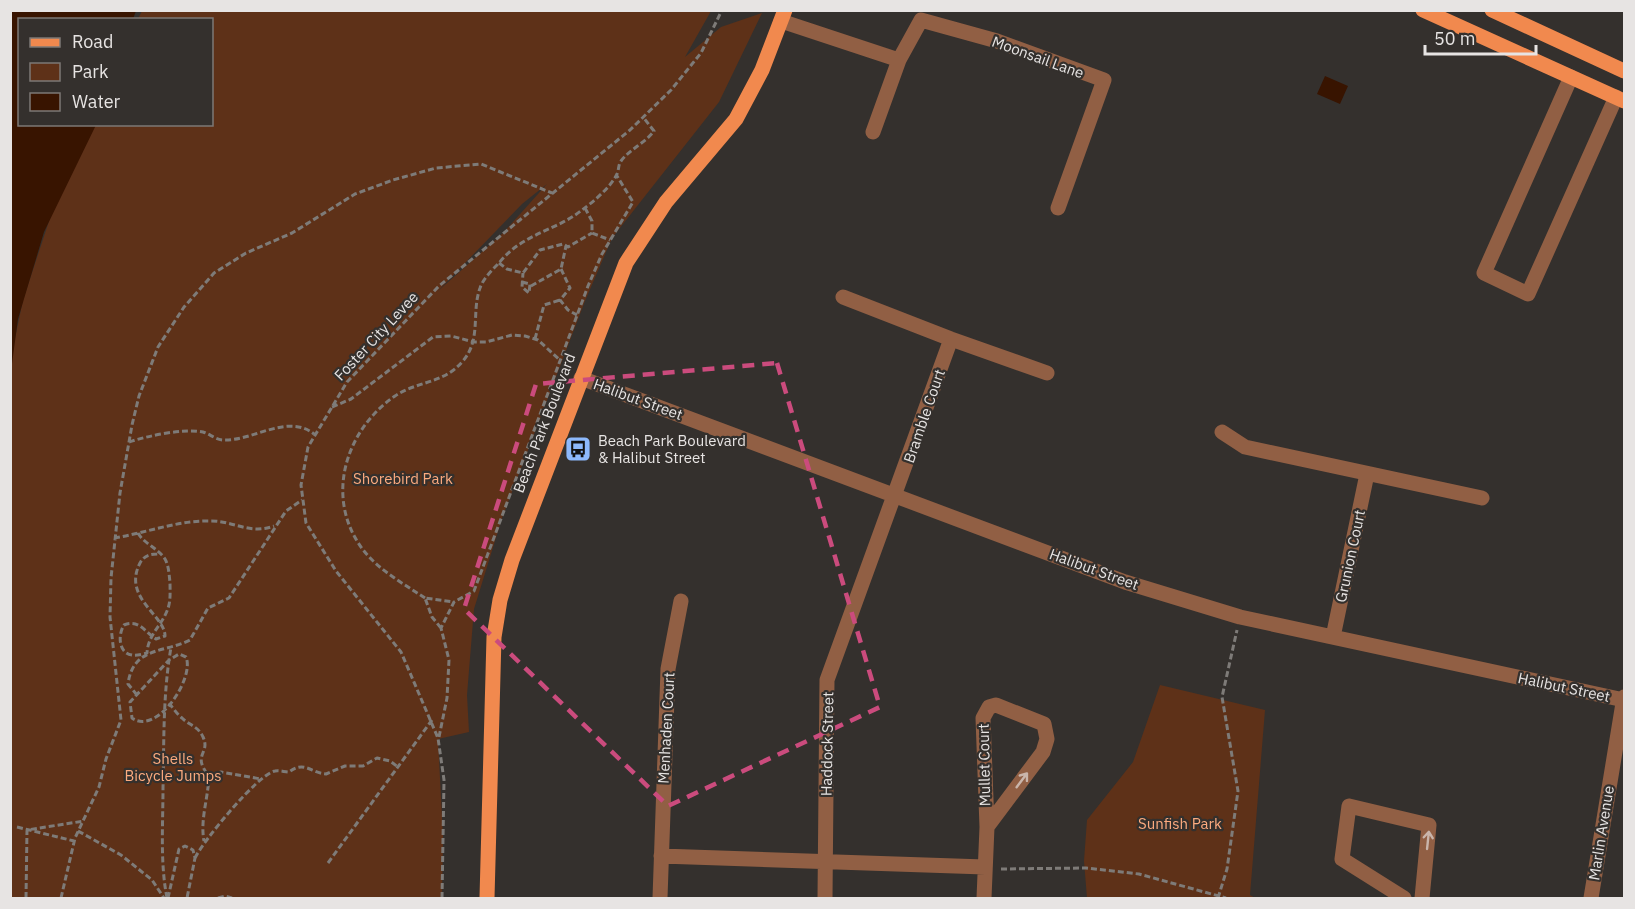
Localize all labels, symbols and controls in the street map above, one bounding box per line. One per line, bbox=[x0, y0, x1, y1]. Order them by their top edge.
legend bbox=[18, 18, 213, 126]
scale bar bbox=[1425, 18, 1536, 56]
text: 50 m bbox=[1434, 27, 1476, 50]
text: Road bbox=[72, 30, 113, 53]
street label: Moonsail Lane bbox=[989, 32, 1087, 82]
text: Park bbox=[72, 60, 109, 83]
text: Water bbox=[72, 90, 121, 113]
street label: Foster City Levee bbox=[330, 288, 422, 384]
street label: Beach Park Boulevard bbox=[509, 351, 579, 495]
street label: Bramble Court bbox=[899, 367, 949, 465]
street label: Halibut Street bbox=[591, 374, 685, 424]
place label: Beach Park Boulevard & Halibut Street bbox=[598, 431, 746, 467]
bus stop icon: Beach Park Boulevard & Halibut Street bbox=[563, 434, 593, 464]
park label: Shorebird Park bbox=[353, 469, 453, 488]
street label: Grunion Court bbox=[1331, 508, 1369, 604]
street label: Halibut Street bbox=[1047, 544, 1141, 594]
street label: Halibut Street bbox=[1516, 668, 1612, 706]
street label: Menhaden Court bbox=[654, 672, 678, 784]
street label: Haddock Street bbox=[817, 692, 837, 796]
street label: Mullet Court bbox=[974, 723, 994, 807]
park label: Shells Bicycle Jumps bbox=[124, 749, 222, 785]
one-way arrow bbox=[1015, 773, 1028, 789]
street label: Marlin Avenue bbox=[1584, 784, 1618, 882]
park label: Sunfish Park bbox=[1138, 814, 1222, 833]
one-way arrow bbox=[1423, 831, 1434, 851]

